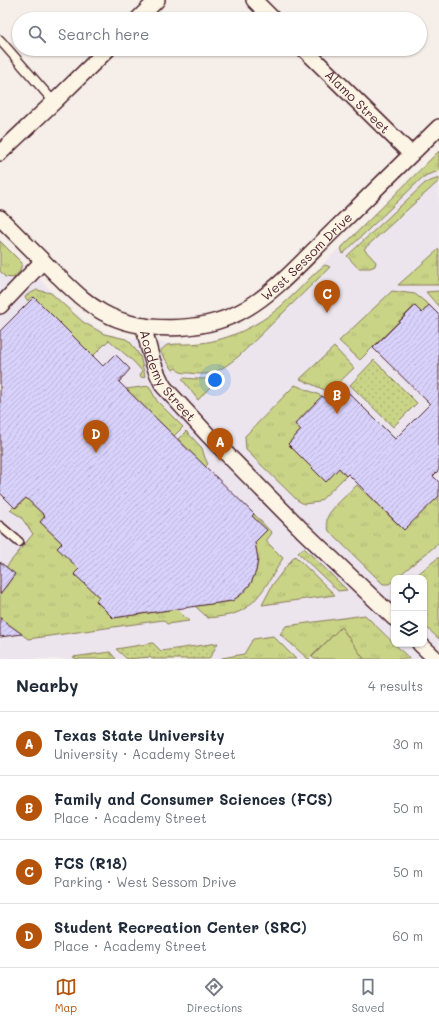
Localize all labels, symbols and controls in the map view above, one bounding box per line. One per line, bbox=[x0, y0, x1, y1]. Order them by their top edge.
search box bbox=[12, 12, 427, 56]
icon: search bbox=[26, 23, 48, 45]
text: Search here bbox=[58, 24, 149, 44]
street label: Alamo Street bbox=[322, 66, 394, 137]
street label: West Sessom Drive bbox=[257, 208, 355, 304]
pin: C bbox=[314, 280, 340, 313]
street label: Academy Street bbox=[137, 328, 200, 425]
your location bbox=[205, 370, 225, 390]
pin: B bbox=[324, 381, 350, 414]
pin: D bbox=[83, 420, 109, 453]
pin: A bbox=[207, 428, 233, 461]
map controls bbox=[391, 575, 427, 647]
button: locate bbox=[391, 575, 427, 611]
button: layers bbox=[391, 611, 427, 647]
text: Nearby bbox=[16, 674, 78, 696]
text: 4 results bbox=[368, 677, 423, 694]
text: Texas State University bbox=[54, 725, 225, 745]
text: A bbox=[24, 735, 34, 752]
text: 30 m bbox=[393, 735, 423, 752]
text: University · Academy Street bbox=[54, 745, 236, 762]
text: Family and Consumer Sciences (FCS) bbox=[54, 789, 332, 809]
text: B bbox=[25, 799, 33, 816]
text: 50 m bbox=[393, 799, 423, 816]
text: Place · Academy Street bbox=[54, 809, 207, 826]
text: FCS (R18) bbox=[54, 853, 127, 873]
text: C bbox=[24, 863, 34, 880]
text: 50 m bbox=[393, 863, 423, 880]
text: Parking · West Sessom Drive bbox=[54, 873, 236, 890]
text: Student Recreation Center (SRC) bbox=[54, 917, 307, 937]
text: D bbox=[24, 927, 34, 944]
text: 60 m bbox=[393, 927, 423, 944]
text: Place · Academy Street bbox=[54, 937, 207, 954]
tab: Map bbox=[55, 976, 77, 1015]
tab: Directions bbox=[186, 976, 242, 1015]
tab: Saved bbox=[352, 976, 384, 1015]

